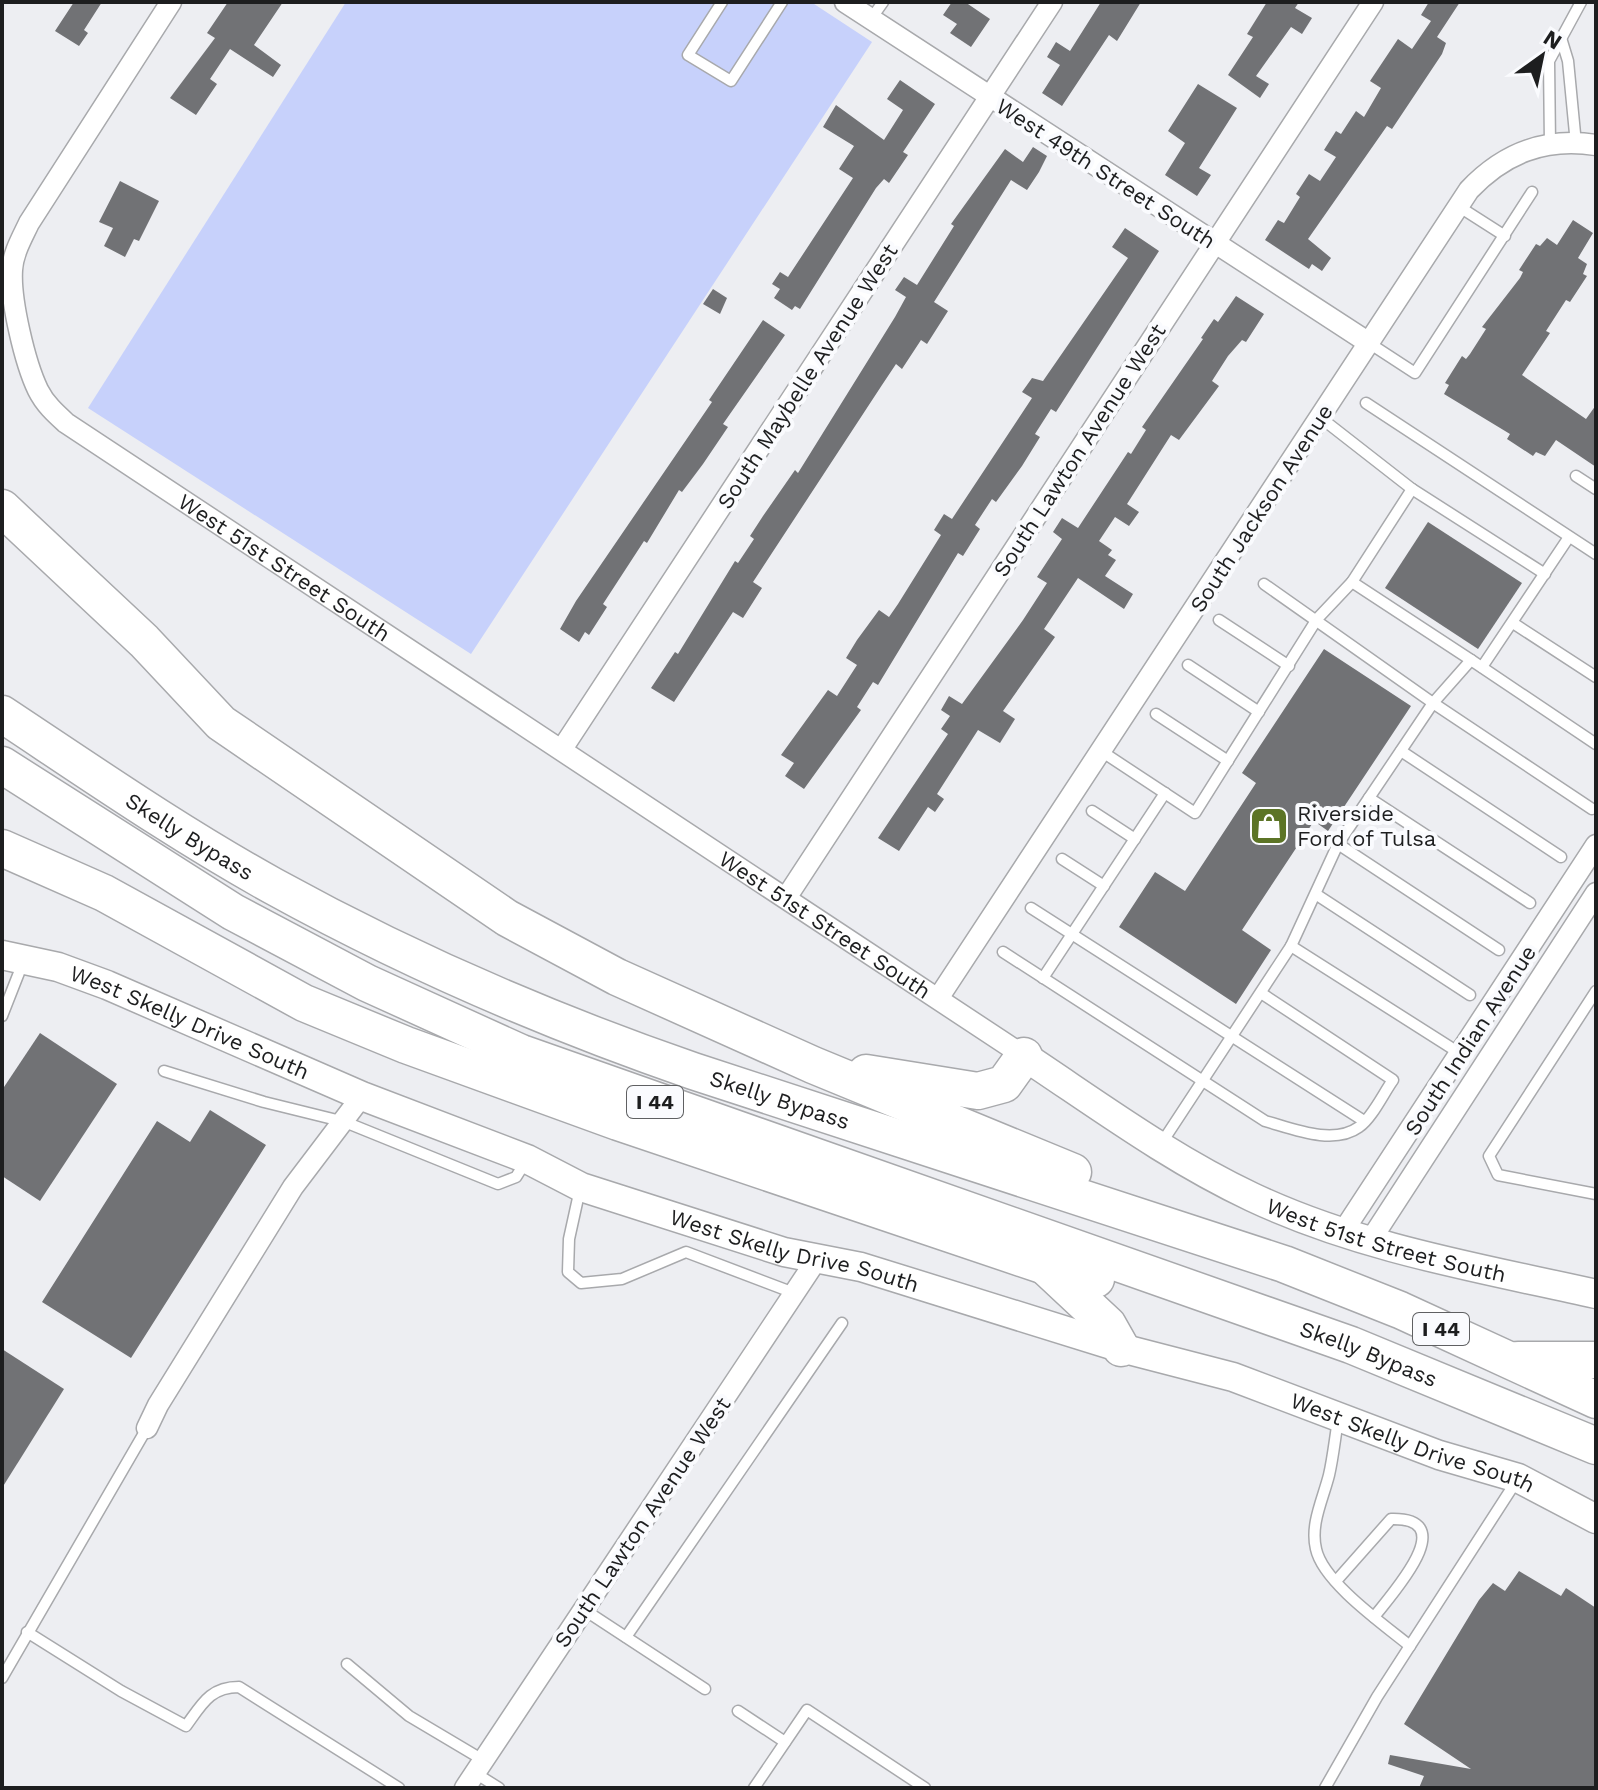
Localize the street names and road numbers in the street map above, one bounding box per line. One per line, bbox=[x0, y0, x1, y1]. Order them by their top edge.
street label: West 49th Street South bbox=[991, 93, 1220, 254]
street label: South Maybelle Avenue West bbox=[712, 239, 903, 513]
street label: South Lawton Avenue West bbox=[988, 319, 1171, 581]
street label: South Jackson Avenue bbox=[1185, 400, 1338, 617]
street label: West 51st Street South bbox=[174, 489, 395, 647]
street label: Skelly Bypass bbox=[121, 788, 258, 885]
street label: West 51st Street South bbox=[714, 846, 936, 1004]
street label: South Indian Avenue bbox=[1400, 941, 1541, 1140]
street label: West Skelly Drive South bbox=[67, 961, 313, 1084]
street label: Skelly Bypass bbox=[707, 1065, 853, 1134]
road number: I 44 bbox=[627, 1086, 683, 1118]
street label: West 51st Street South bbox=[1263, 1193, 1508, 1287]
street label: West Skelly Drive South bbox=[667, 1204, 922, 1297]
road number: I 44 bbox=[1413, 1313, 1469, 1345]
street label: Skelly Bypass bbox=[1297, 1316, 1441, 1392]
street label: West Skelly Drive South bbox=[1287, 1388, 1539, 1498]
street label: South Lawton Avenue West bbox=[549, 1392, 736, 1652]

